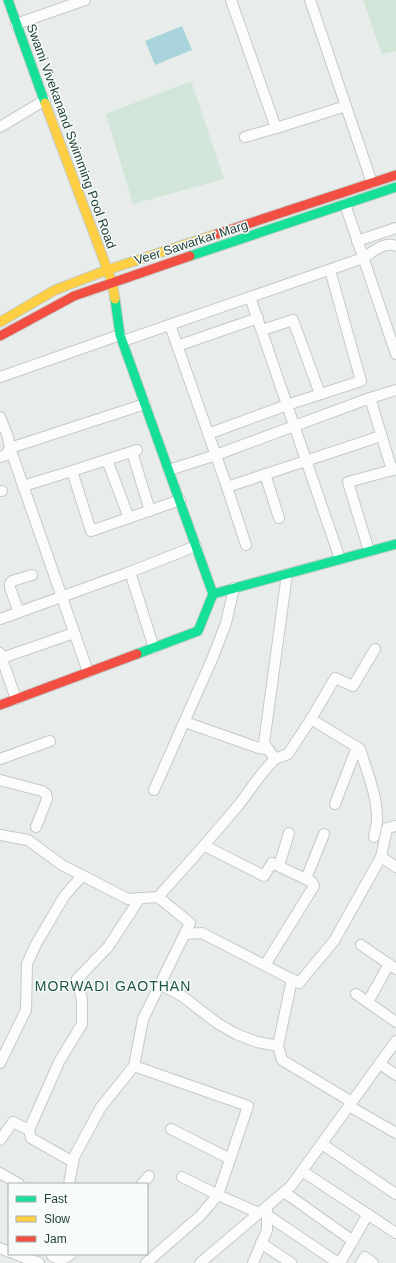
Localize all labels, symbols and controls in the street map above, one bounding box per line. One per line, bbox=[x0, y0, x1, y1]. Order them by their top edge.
street label: Swami Vivekanand Swimming Pool Road bbox=[24, 22, 119, 251]
street label: Veer Sawarkar Marg bbox=[132, 217, 250, 268]
district label: MORWADI GAOTHAN bbox=[35, 978, 191, 994]
legend bbox=[8, 1183, 148, 1255]
text: Fast bbox=[44, 1192, 68, 1206]
text: Slow bbox=[44, 1212, 70, 1226]
text: Jam bbox=[44, 1232, 67, 1246]

